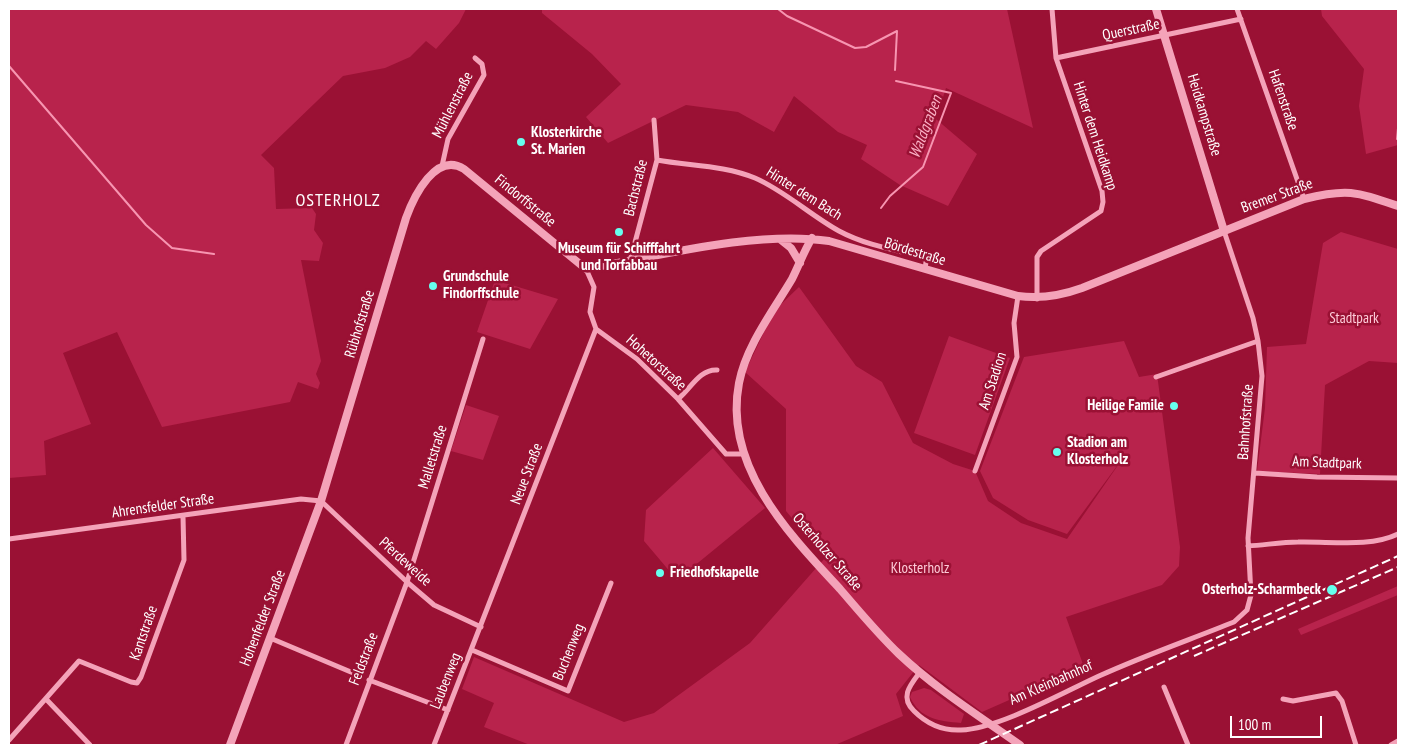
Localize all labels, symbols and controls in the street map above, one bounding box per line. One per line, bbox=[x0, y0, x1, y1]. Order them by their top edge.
street label: Querstraße bbox=[1101, 15, 1161, 45]
street label: Hafenstraße bbox=[1264, 67, 1302, 133]
street label: Mühlenstraße bbox=[429, 69, 477, 141]
street label: Heidkampstraße bbox=[1183, 72, 1225, 158]
street label: Hinter dem Heidkamp bbox=[1069, 79, 1121, 193]
water label: Waldgraben bbox=[905, 93, 947, 161]
place label: Klosterkirche St. Marien bbox=[531, 124, 602, 159]
marker: Klosterkirche St. Marien bbox=[515, 136, 527, 148]
street label: Bachstraße bbox=[620, 158, 652, 218]
street label: Hinter dem Bach bbox=[763, 164, 845, 224]
street label: Findorffstraße bbox=[491, 171, 559, 231]
street label: Bremer Straße bbox=[1239, 175, 1315, 217]
district label: OSTERHOLZ bbox=[294, 190, 382, 212]
marker: Museum für Schifffahrt und Torfabbau bbox=[613, 226, 625, 238]
street label: Bördestraße bbox=[882, 234, 948, 270]
place label: Museum für Schifffahrt und Torfabbau bbox=[558, 240, 680, 275]
place label: Grundschule Findorffschule bbox=[443, 268, 519, 303]
marker: Grundschule Findorffschule bbox=[427, 280, 439, 292]
street label: Rübhofstraße bbox=[341, 288, 379, 360]
park label: Stadtpark bbox=[1329, 310, 1379, 328]
street label: Hohetorstraße bbox=[622, 331, 690, 395]
street label: Am Stadion bbox=[975, 350, 1011, 412]
street label: Bahnhofstraße bbox=[1234, 384, 1258, 460]
place label: Heilige Famile bbox=[1087, 397, 1164, 415]
marker: Heilige Famile bbox=[1168, 400, 1180, 412]
street label: Malletstraße bbox=[415, 423, 451, 491]
place label: Stadion am Klosterholz bbox=[1067, 434, 1128, 469]
street label: Neue Straße bbox=[507, 441, 547, 507]
marker: Stadion am Klosterholz bbox=[1051, 446, 1063, 458]
street label: Am Stadtpark bbox=[1292, 453, 1362, 473]
street label: Ahrensfelder Straße bbox=[111, 490, 215, 522]
street label: Osterholzer Straße bbox=[788, 509, 866, 595]
street label: Pferdeweide bbox=[375, 534, 435, 590]
park label: Klosterholz bbox=[891, 560, 949, 578]
place label: Friedhofskapelle bbox=[670, 564, 759, 582]
street label: Hohenfelder Straße bbox=[236, 567, 290, 669]
marker: Friedhofskapelle bbox=[654, 567, 666, 579]
place label: Osterholz-Scharmbeck bbox=[1202, 581, 1321, 599]
marker: Osterholz-Scharmbeck bbox=[1325, 583, 1339, 597]
street label: Kantstraße bbox=[126, 603, 162, 663]
street label: Buchenweg bbox=[549, 621, 589, 683]
street label: Feldstraße bbox=[346, 630, 382, 688]
street label: Laubenweg bbox=[427, 650, 465, 712]
street label: Am Kleinbahnhof bbox=[1006, 657, 1096, 709]
scale bar bbox=[1232, 706, 1324, 738]
text: 100 m bbox=[1238, 715, 1271, 734]

